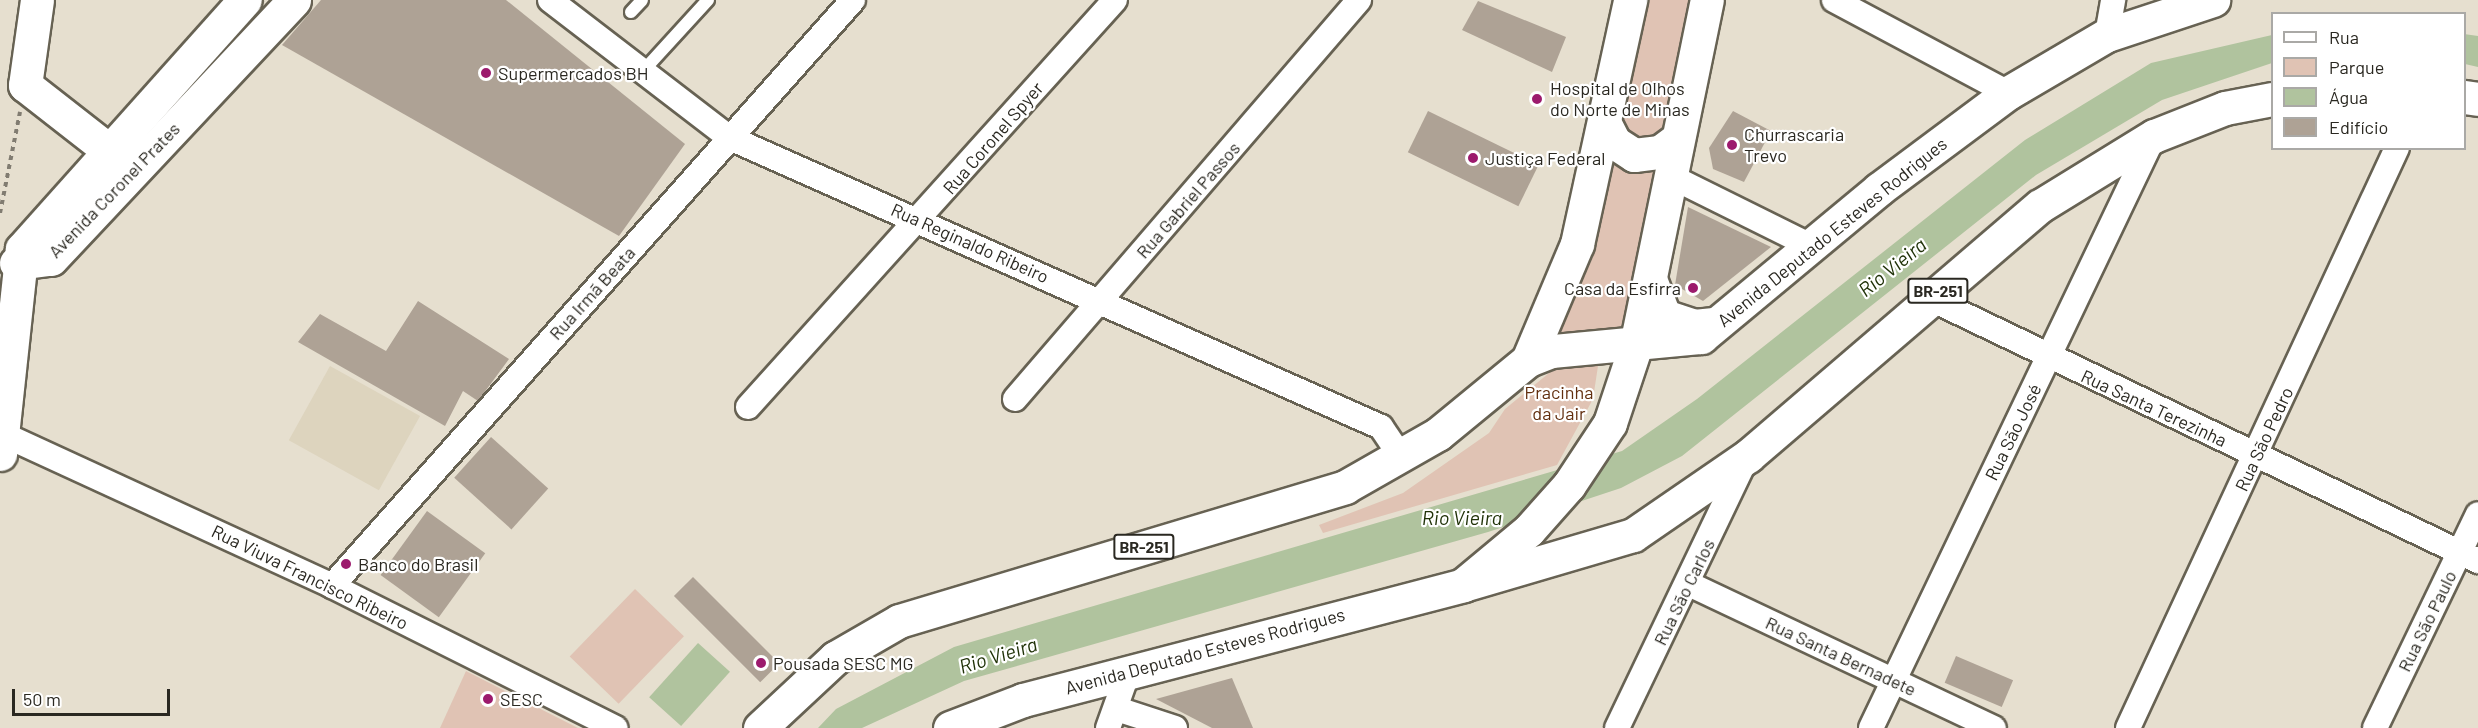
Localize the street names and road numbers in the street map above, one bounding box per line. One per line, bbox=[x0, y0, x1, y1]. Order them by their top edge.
street label: Rua Coronel Spyer bbox=[938, 77, 1048, 199]
street label: Avenida Coronel Prates bbox=[44, 118, 184, 262]
street label: Avenida Deputado Esteves Rodrigues bbox=[1713, 133, 1951, 331]
street label: Rua Gabriel Passos bbox=[1132, 137, 1244, 263]
street label: Rua Reginaldo Ribeiro bbox=[888, 199, 1052, 287]
street label: Rua Irmã Beata bbox=[544, 242, 640, 344]
road number: BR-251 bbox=[1906, 278, 1970, 304]
street label: Rua Santa Terezinha bbox=[2078, 365, 2230, 451]
street label: Rua São José bbox=[1980, 380, 2046, 484]
street label: Rua São Pedro bbox=[2230, 383, 2298, 495]
street label: Rua Viuva Francisco Ribeiro bbox=[208, 520, 412, 634]
road number: BR-251 bbox=[1112, 534, 1176, 560]
street label: Rua São Carlos bbox=[1649, 535, 1719, 649]
street label: Rua São Paulo bbox=[2393, 567, 2461, 675]
street label: Avenida Deputado Esteves Rodrigues bbox=[1063, 603, 1347, 699]
street label: Rua Santa Bernadete bbox=[1762, 612, 1920, 700]

